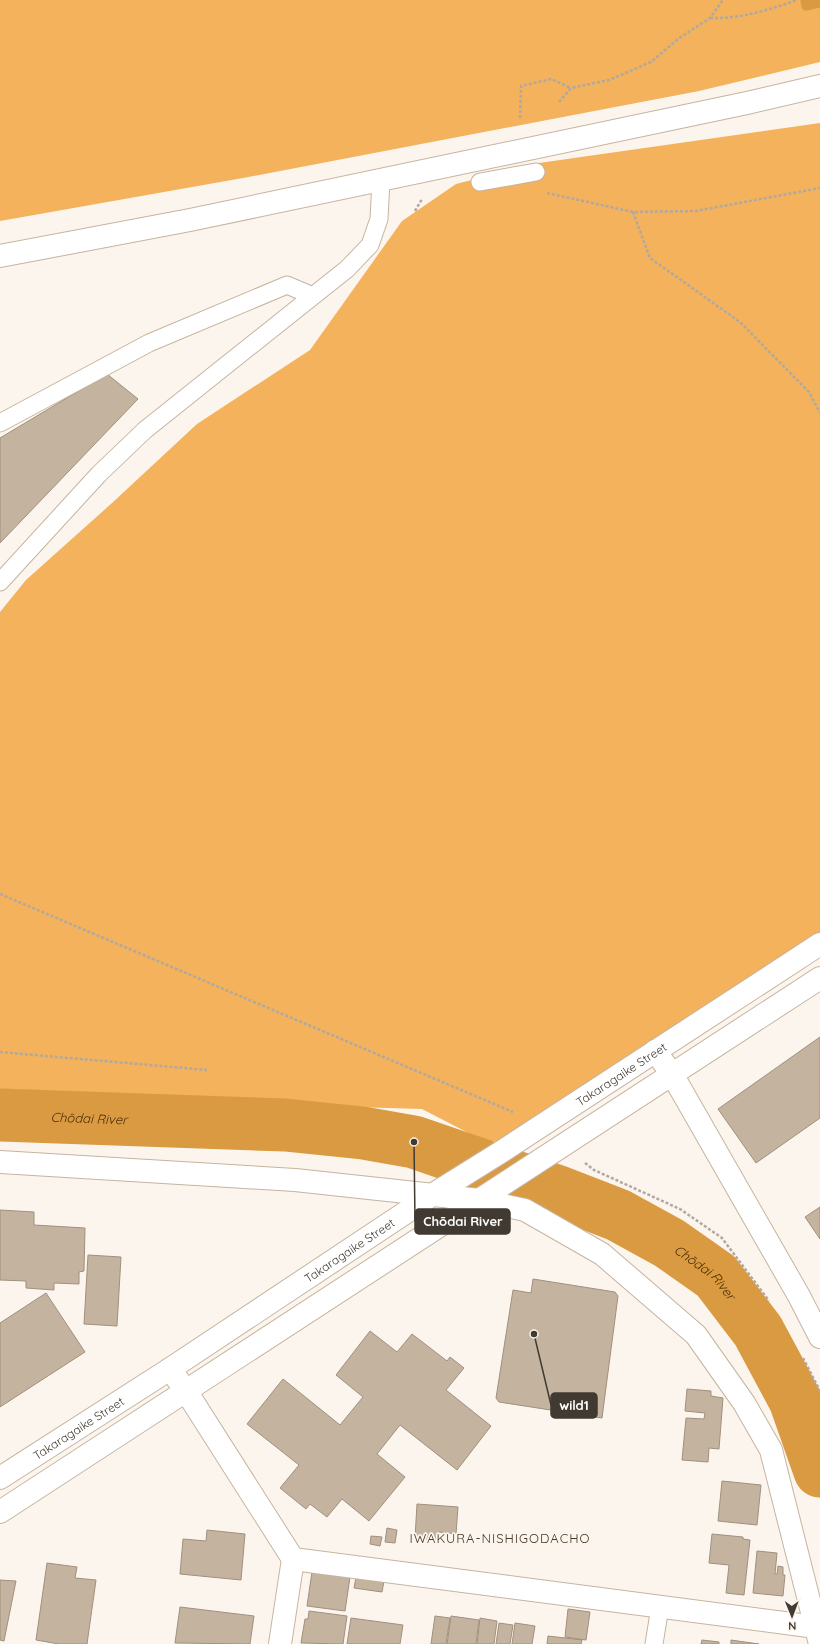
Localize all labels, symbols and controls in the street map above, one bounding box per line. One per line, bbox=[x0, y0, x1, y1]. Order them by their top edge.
street label: Takaragaike Street bbox=[573, 1039, 669, 1109]
water label: Chōdai River bbox=[50, 1109, 129, 1128]
callout: Chōdai River bbox=[415, 1209, 510, 1234]
text: Chōdai River bbox=[423, 1213, 503, 1229]
street label: Takaragaike Street bbox=[301, 1215, 397, 1285]
water label: Chōdai River bbox=[671, 1241, 740, 1304]
street label: Takaragaike Street bbox=[30, 1393, 127, 1462]
callout: wild1 bbox=[551, 1393, 597, 1418]
text: wild1 bbox=[559, 1397, 589, 1413]
district label: IWAKURA-NISHIGODACHO bbox=[409, 1530, 591, 1546]
north arrow bbox=[772, 1596, 812, 1636]
text: N bbox=[788, 1619, 796, 1633]

